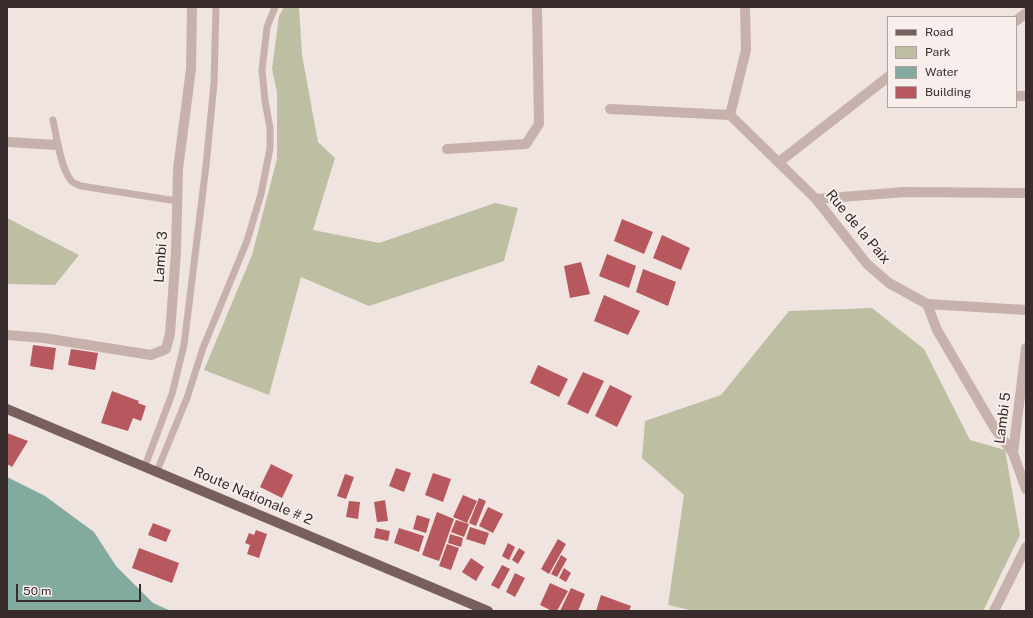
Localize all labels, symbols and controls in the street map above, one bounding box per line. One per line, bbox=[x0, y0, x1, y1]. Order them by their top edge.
legend bbox=[887, 16, 1017, 108]
text: Road bbox=[925, 25, 953, 39]
text: Park bbox=[925, 45, 951, 59]
text: Water bbox=[925, 65, 958, 79]
text: Building bbox=[925, 85, 971, 99]
street label: Rue de la Paix bbox=[822, 186, 894, 268]
street label: Lambi 3 bbox=[151, 231, 171, 283]
street label: Lambi 5 bbox=[992, 391, 1014, 445]
street label: Route Nationale # 2 bbox=[191, 463, 315, 529]
scale bar bbox=[18, 576, 143, 602]
text: 50 m bbox=[23, 584, 51, 598]

